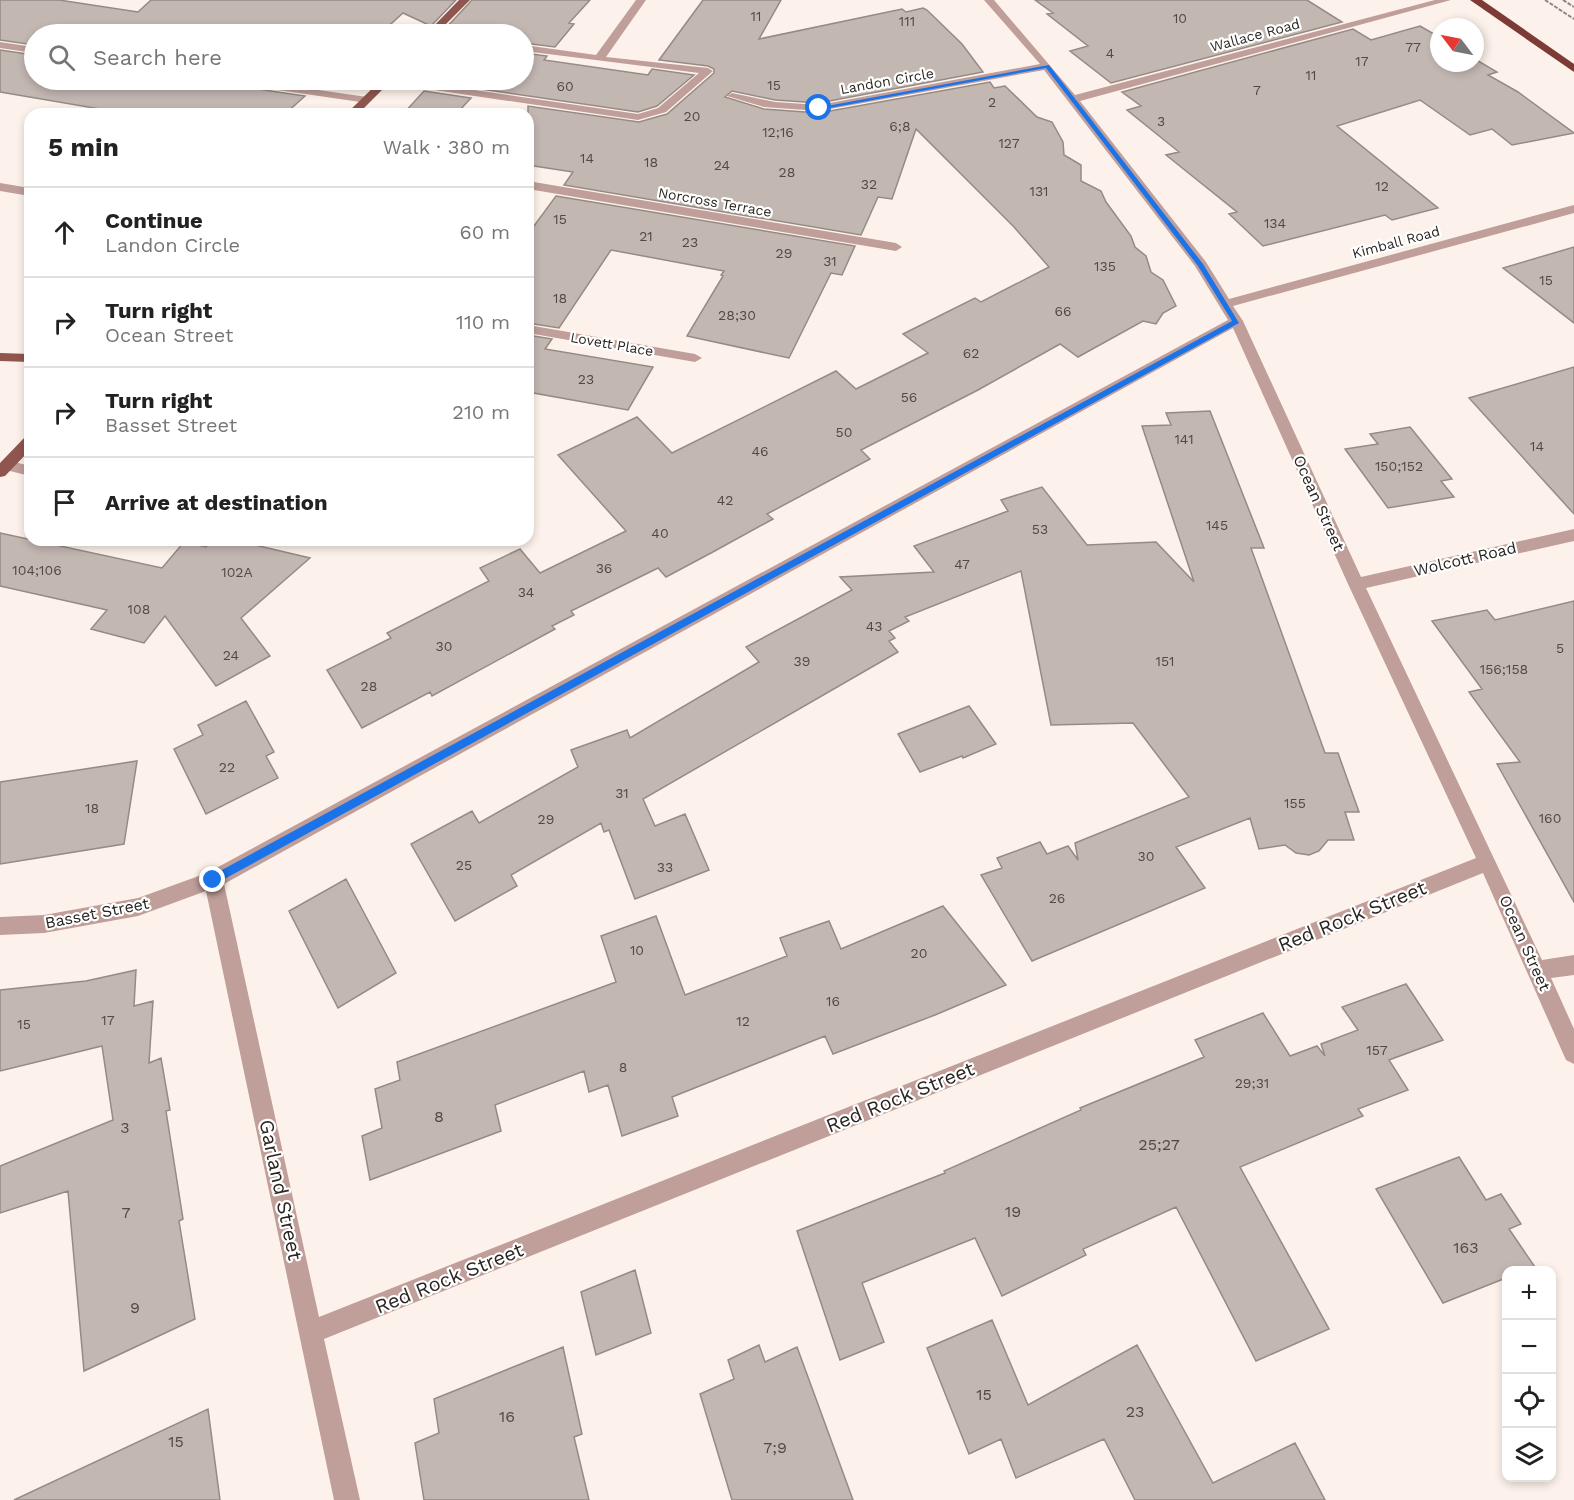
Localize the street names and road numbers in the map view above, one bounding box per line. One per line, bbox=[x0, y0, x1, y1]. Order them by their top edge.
street label: Wallace Road bbox=[1208, 15, 1302, 55]
street label: Landon Circle bbox=[839, 65, 935, 97]
street label: Norcross Terrace bbox=[657, 184, 773, 220]
street label: Kimball Road bbox=[1350, 223, 1442, 261]
street label: Lovett Place bbox=[569, 329, 655, 359]
street label: Ocean Street bbox=[1289, 452, 1349, 554]
street label: Wolcott Road bbox=[1412, 538, 1518, 580]
street label: Red Rock Street bbox=[1274, 875, 1430, 957]
street label: Ocean Street bbox=[1495, 892, 1555, 994]
street label: Basset Street bbox=[43, 894, 151, 932]
street label: Red Rock Street bbox=[822, 1056, 978, 1138]
street label: Garland Street bbox=[254, 1117, 308, 1263]
street label: Red Rock Street bbox=[371, 1237, 527, 1319]

